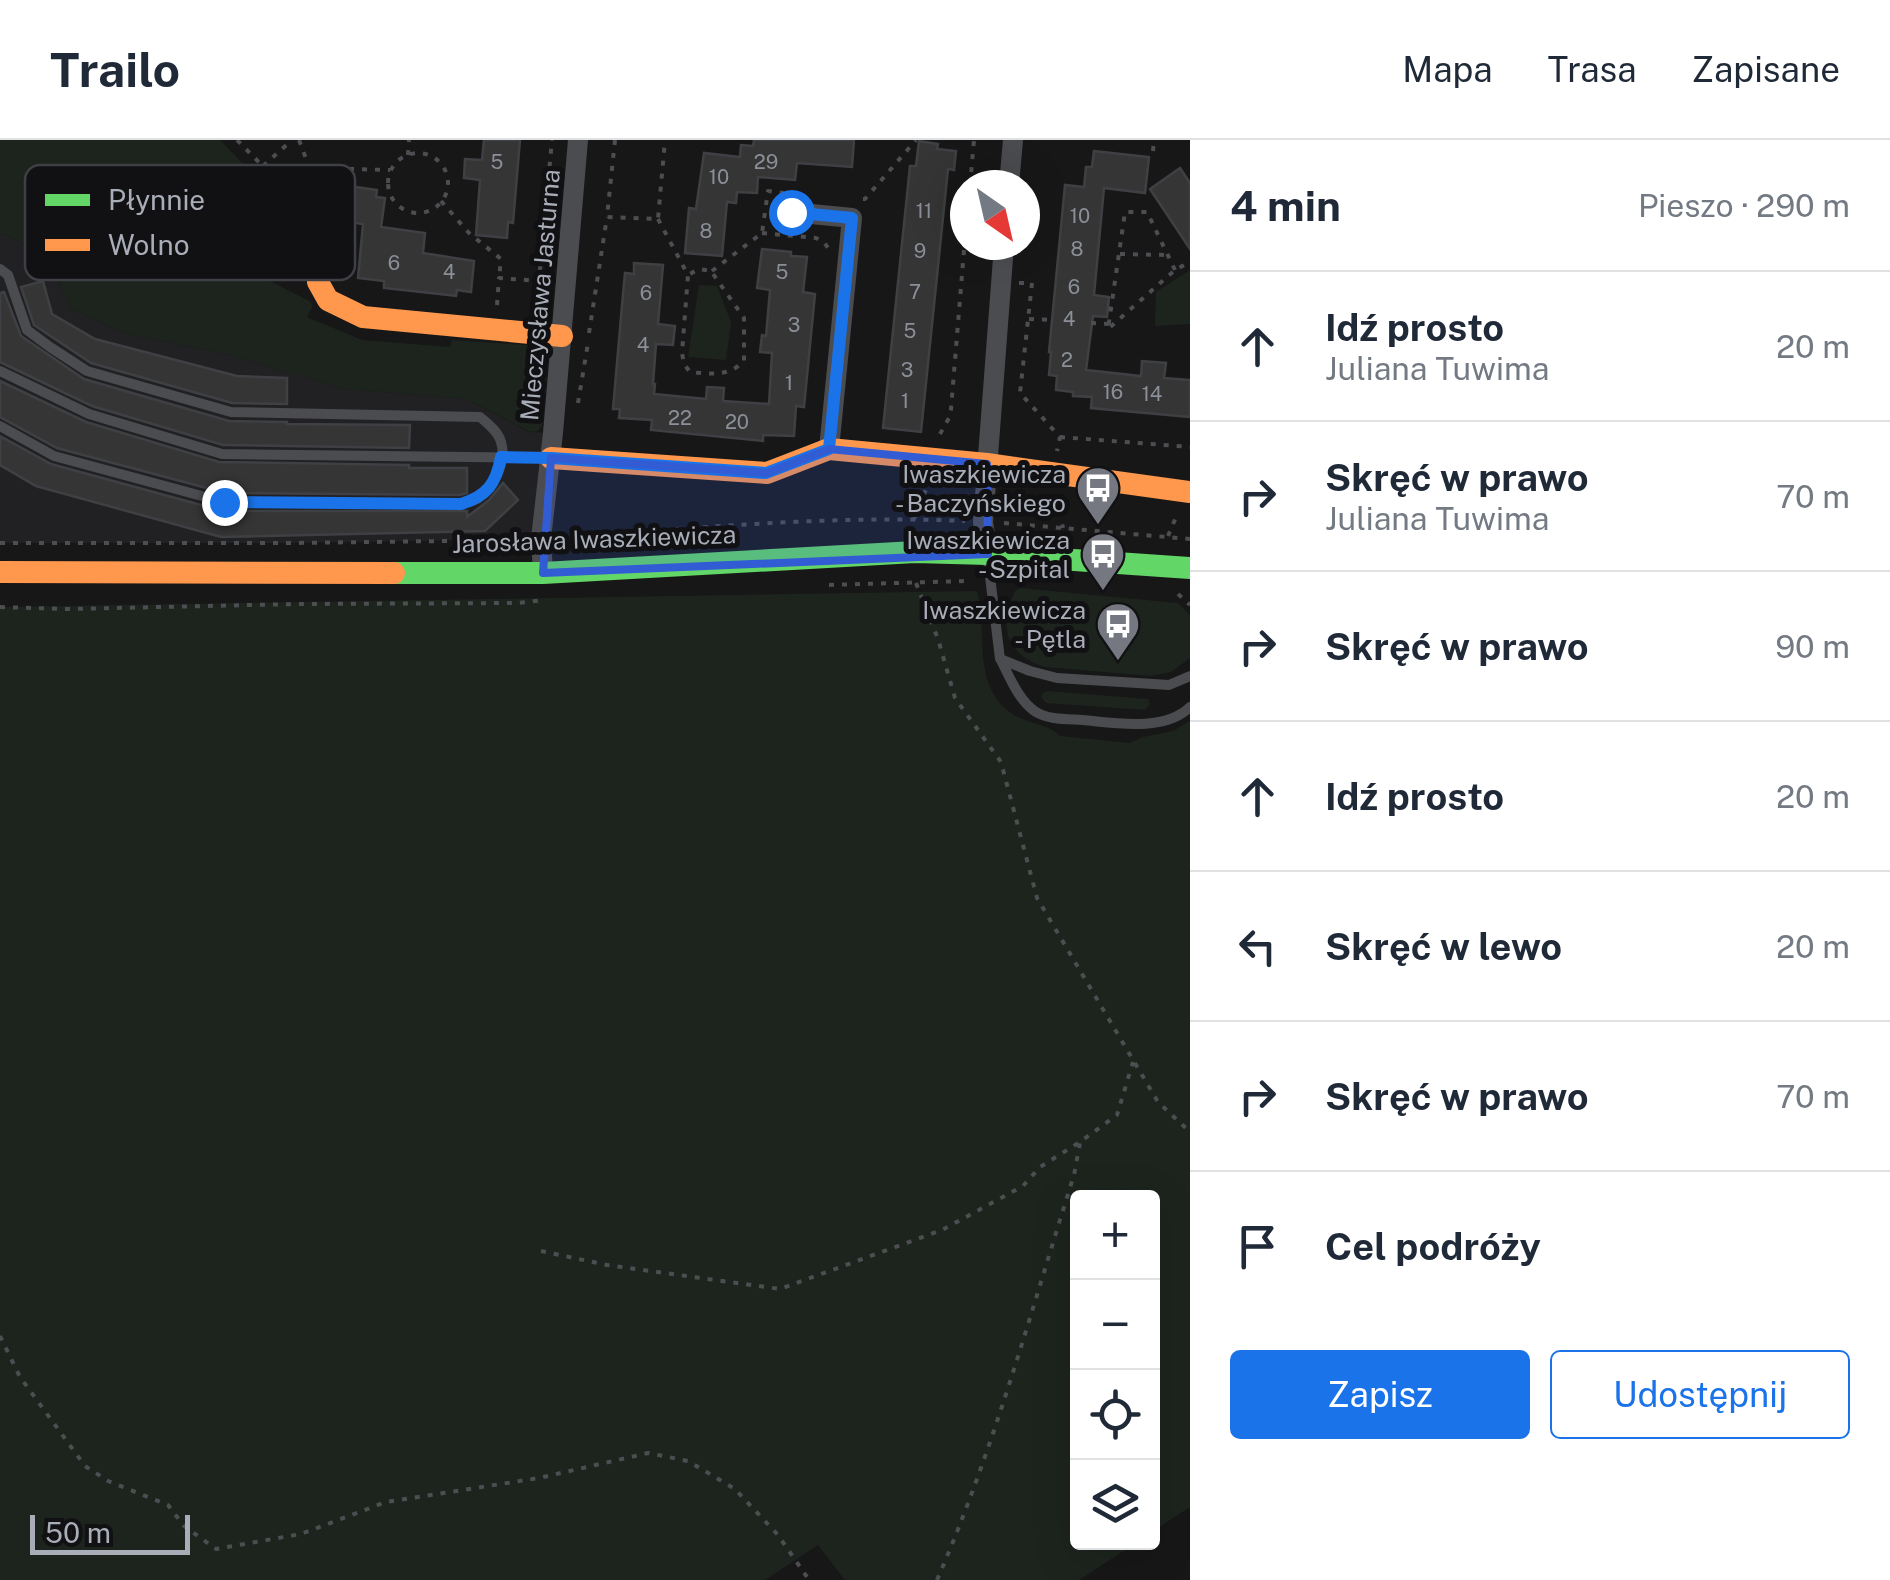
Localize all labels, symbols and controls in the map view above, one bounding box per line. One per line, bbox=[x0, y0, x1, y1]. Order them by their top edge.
text: Trailo bbox=[50, 41, 180, 98]
text: Mapa bbox=[1402, 49, 1493, 90]
text: Trasa bbox=[1548, 49, 1637, 90]
text: Zapisane bbox=[1692, 49, 1840, 90]
house number: 5 bbox=[491, 150, 503, 174]
house number: 29 bbox=[754, 150, 778, 174]
legend bbox=[25, 165, 355, 280]
house number: 10 bbox=[709, 165, 729, 189]
street label: Mieczysława Jasturna bbox=[514, 168, 566, 422]
north arrow bbox=[950, 170, 1040, 260]
text: 4 min bbox=[1230, 181, 1341, 230]
text: Płynnie bbox=[108, 183, 205, 216]
text: Pieszo · 290 m bbox=[1638, 187, 1850, 224]
route start bbox=[769, 190, 815, 236]
house number: 11 bbox=[916, 199, 932, 223]
house number: 10 bbox=[1070, 204, 1090, 228]
house number: 8 bbox=[700, 219, 712, 243]
text: Wolno bbox=[108, 228, 190, 261]
house number: 8 bbox=[1071, 237, 1083, 261]
house number: 9 bbox=[914, 239, 926, 263]
house number: 6 bbox=[388, 251, 400, 275]
house number: 4 bbox=[443, 260, 455, 284]
house number: 5 bbox=[776, 260, 788, 284]
house number: 6 bbox=[1068, 275, 1080, 299]
house number: 7 bbox=[909, 280, 921, 304]
house number: 6 bbox=[640, 281, 652, 305]
text: Idź prosto bbox=[1325, 305, 1504, 350]
house number: 4 bbox=[1063, 307, 1075, 331]
house number: 3 bbox=[788, 313, 800, 337]
house number: 5 bbox=[904, 319, 916, 343]
icon: ahead bbox=[1230, 319, 1285, 374]
text: 20 m bbox=[1776, 328, 1850, 365]
house number: 4 bbox=[637, 333, 649, 357]
house number: 2 bbox=[1061, 348, 1073, 372]
text: Juliana Tuwima bbox=[1325, 350, 1549, 387]
house number: 3 bbox=[901, 358, 913, 382]
house number: 1 bbox=[785, 371, 793, 395]
house number: 16 bbox=[1103, 380, 1123, 404]
house number: 14 bbox=[1142, 382, 1162, 406]
house number: 1 bbox=[901, 389, 909, 413]
house number: 22 bbox=[668, 406, 692, 430]
house number: 20 bbox=[725, 410, 749, 434]
text: Skręć w prawo bbox=[1325, 455, 1589, 500]
place label: Iwaszkiewicza - Baczyńskiego bbox=[895, 459, 1066, 518]
bus stop icon: Iwaszkiewicza - Baczyńskiego bbox=[1075, 465, 1121, 526]
icon: right bbox=[1230, 469, 1285, 524]
text: 70 m bbox=[1776, 478, 1850, 515]
route end bbox=[202, 480, 248, 526]
text: Juliana Tuwima bbox=[1325, 500, 1549, 537]
street label: Jarosława Iwaszkiewicza bbox=[451, 519, 737, 559]
place label: Iwaszkiewicza - Szpital bbox=[906, 525, 1070, 584]
bus stop icon: Iwaszkiewicza - Szpital bbox=[1080, 531, 1126, 592]
place label: Iwaszkiewicza - Pętla bbox=[922, 595, 1086, 654]
bus stop icon: Iwaszkiewicza - Pętla bbox=[1095, 601, 1141, 662]
icon: right bbox=[1230, 619, 1285, 674]
text: Skręć w prawo bbox=[1325, 624, 1589, 669]
text: 90 m bbox=[1775, 628, 1850, 665]
icon: ahead bbox=[1230, 769, 1285, 824]
text: Idź prosto bbox=[1325, 774, 1504, 819]
text: 20 m bbox=[1776, 778, 1850, 815]
icon: left bbox=[1230, 919, 1285, 974]
text: Skręć w lewo bbox=[1325, 924, 1562, 969]
text: 20 m bbox=[1776, 928, 1850, 965]
icon: right bbox=[1230, 1069, 1285, 1124]
text: Skręć w prawo bbox=[1325, 1074, 1589, 1119]
text: 70 m bbox=[1776, 1078, 1850, 1115]
map controls bbox=[1070, 1190, 1160, 1550]
button: + bbox=[1070, 1190, 1160, 1280]
icon: arrive bbox=[1230, 1219, 1285, 1274]
text: Cel podróży bbox=[1325, 1224, 1541, 1269]
button: − bbox=[1070, 1280, 1160, 1370]
button: Zapisz bbox=[1230, 1350, 1530, 1439]
button: Udostępnij bbox=[1550, 1350, 1850, 1439]
button: locate bbox=[1070, 1370, 1160, 1460]
button: layers bbox=[1070, 1460, 1160, 1550]
scale bar bbox=[30, 1510, 190, 1554]
text: 50 m bbox=[45, 1516, 111, 1549]

